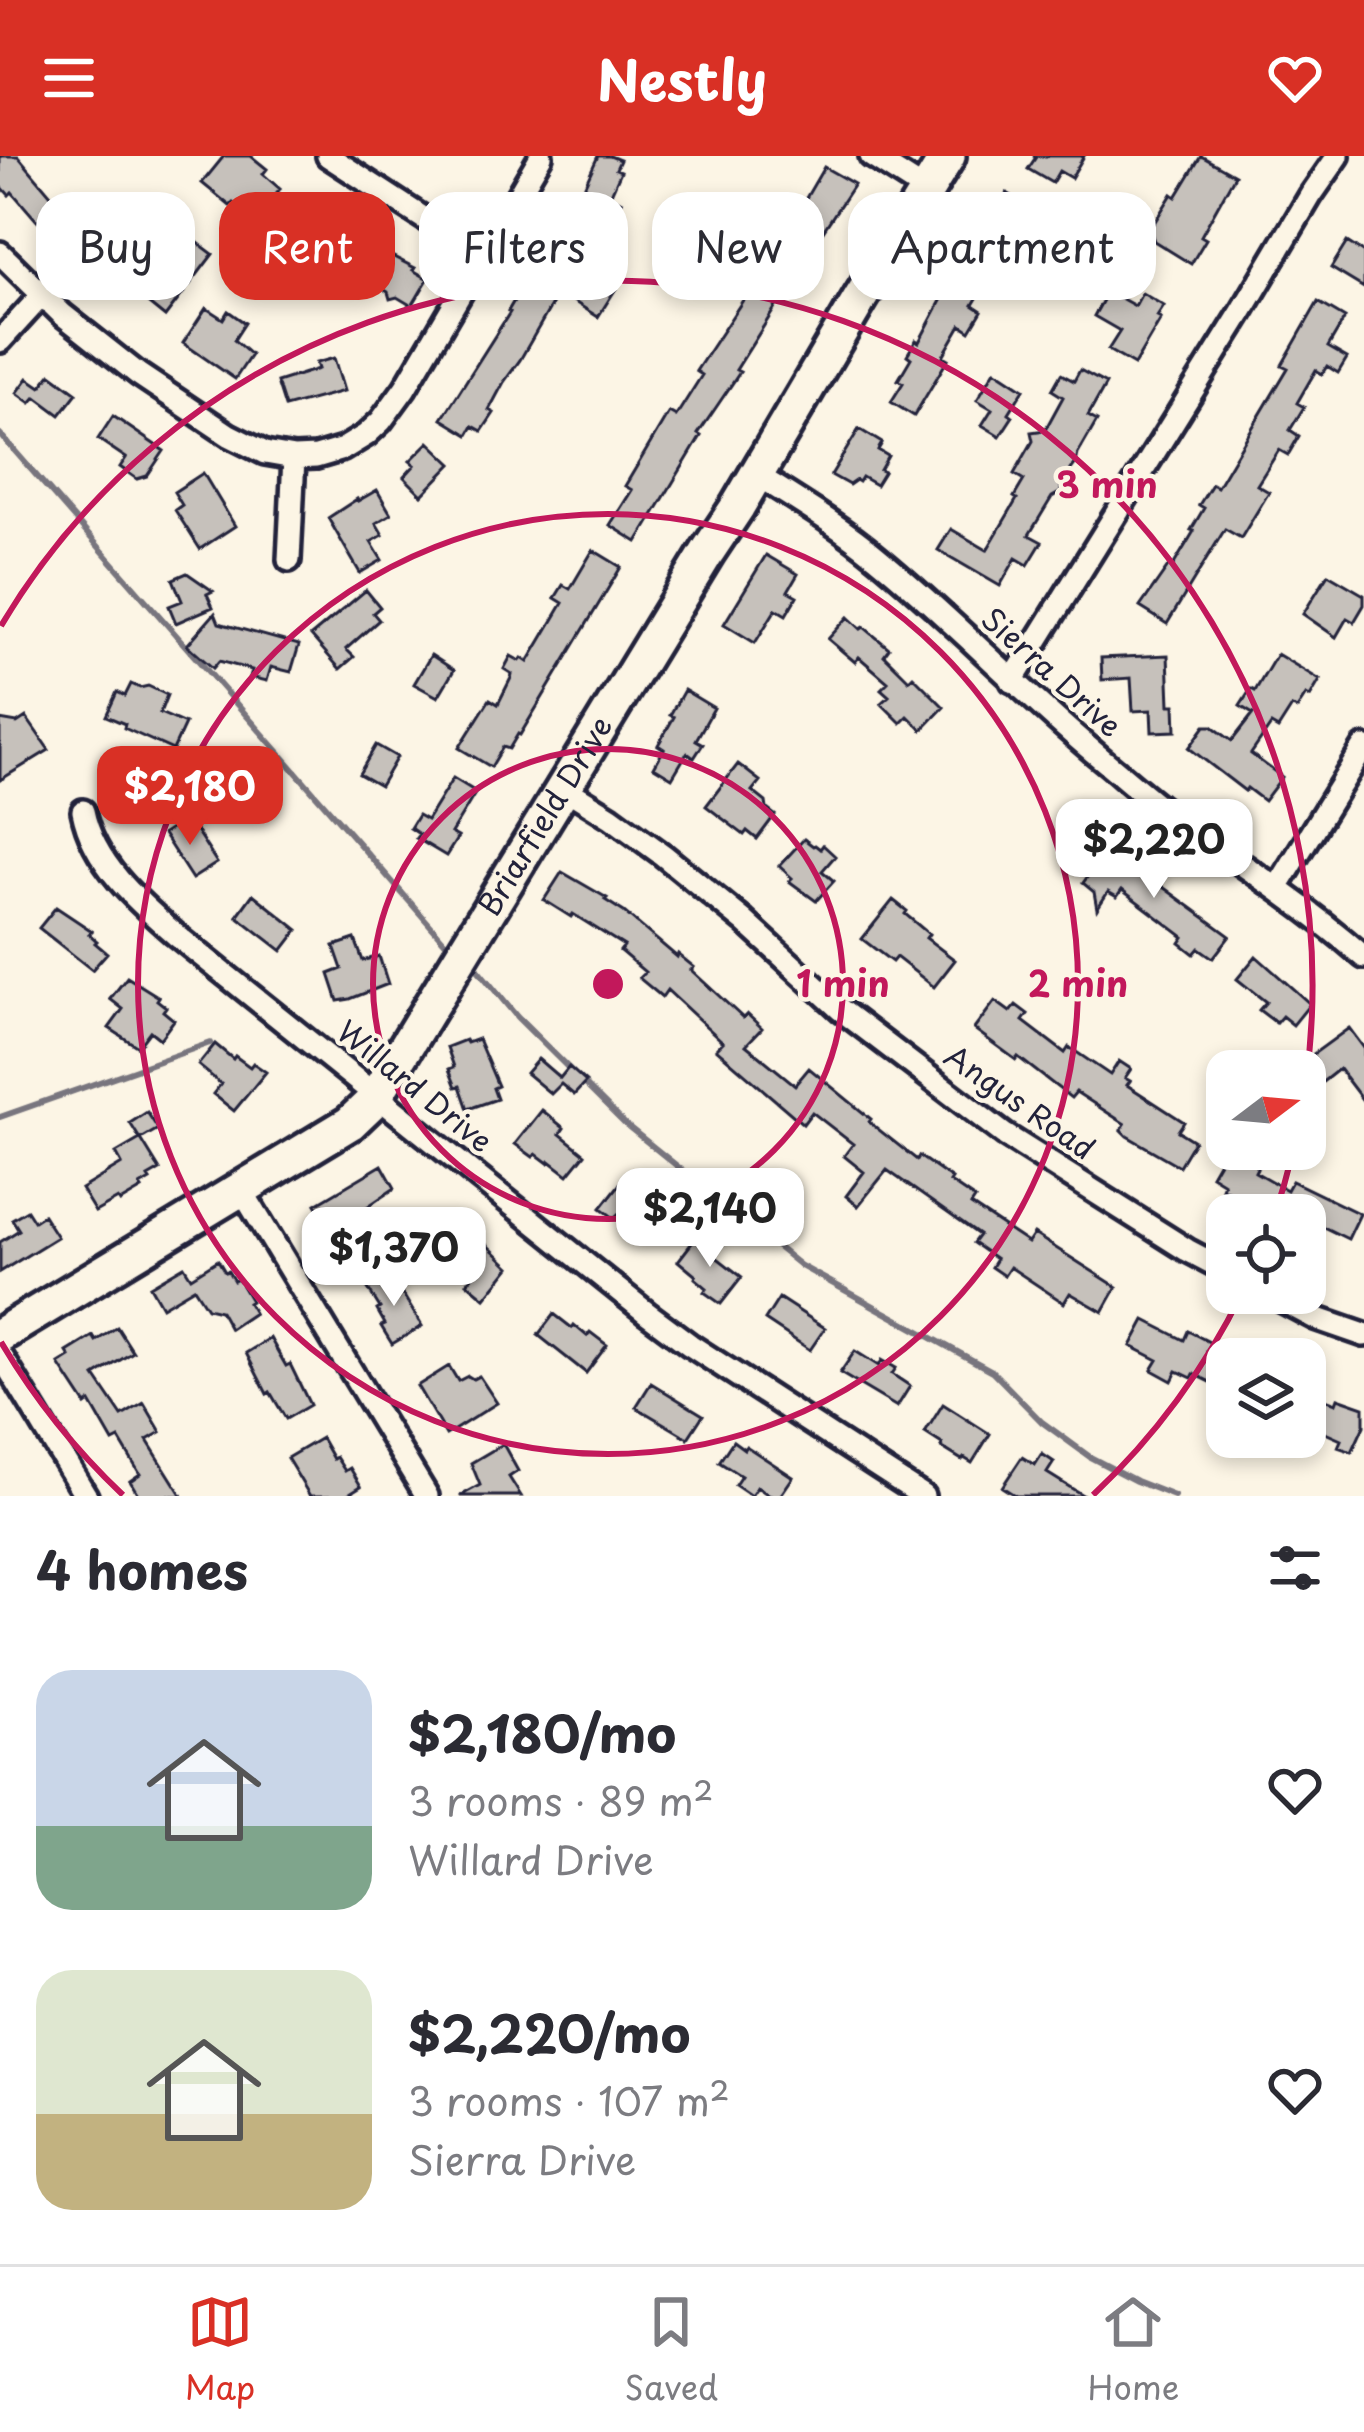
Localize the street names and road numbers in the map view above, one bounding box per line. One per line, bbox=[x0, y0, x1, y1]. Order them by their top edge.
street label: Sierra Drive bbox=[972, 596, 1133, 747]
street label: Briarfield Drive bbox=[466, 707, 622, 924]
street label: Willard Drive bbox=[328, 1008, 503, 1162]
street label: Angus Road bbox=[936, 1032, 1105, 1169]

